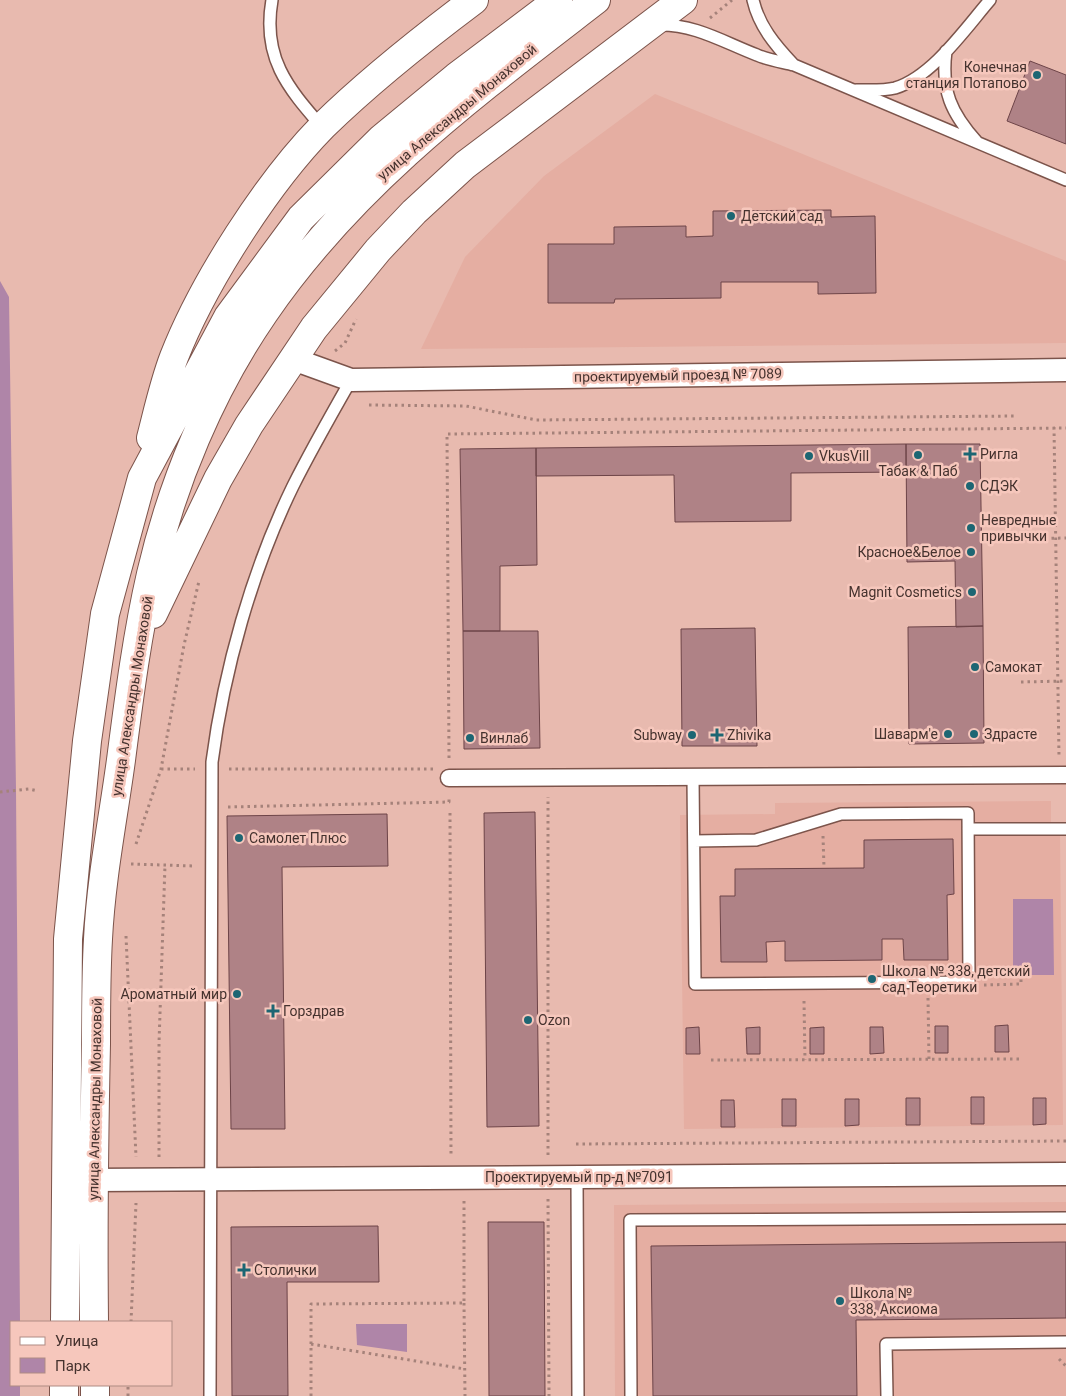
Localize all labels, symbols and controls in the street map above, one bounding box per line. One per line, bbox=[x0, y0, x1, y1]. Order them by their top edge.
street label: улица Александры Монаховой bbox=[374, 41, 540, 183]
place label: Конечная станция Потапово bbox=[906, 59, 1027, 91]
marker: Конечная станция Потапово bbox=[1031, 69, 1043, 81]
place label: Детский сад bbox=[741, 208, 824, 224]
marker: Детский сад bbox=[725, 210, 737, 222]
street label: проектируемый проезд № 7089 bbox=[574, 365, 782, 385]
place label: Ригла bbox=[980, 446, 1018, 462]
place label: VkusVill bbox=[819, 448, 869, 464]
marker: Ригла bbox=[964, 448, 976, 460]
marker: Табак & Паб bbox=[912, 449, 924, 461]
marker: VkusVill bbox=[803, 450, 815, 462]
place label: Табак & Паб bbox=[878, 463, 958, 479]
place label: СДЭК bbox=[980, 478, 1018, 494]
marker: СДЭК bbox=[964, 480, 976, 492]
place label: Невредные привычки bbox=[981, 512, 1057, 544]
marker: Невредные привычки bbox=[965, 522, 977, 534]
place label: Красное&Белое bbox=[857, 544, 961, 560]
marker: Красное&Белое bbox=[965, 546, 977, 558]
place label: Magnit Cosmetics bbox=[849, 584, 962, 600]
marker: Magnit Cosmetics bbox=[966, 586, 978, 598]
street label: улица Александры Монаховой bbox=[108, 595, 156, 797]
place label: Самокат bbox=[985, 659, 1042, 675]
marker: Самокат bbox=[969, 661, 981, 673]
place label: Шаварм'е bbox=[874, 726, 938, 742]
place label: Здрасте bbox=[984, 726, 1037, 742]
place label: Subway bbox=[633, 727, 682, 743]
place label: Zhivika bbox=[727, 727, 771, 743]
marker: Шаварм'е bbox=[942, 728, 954, 740]
marker: Здрасте bbox=[968, 728, 980, 740]
marker: Subway bbox=[686, 729, 698, 741]
marker: Zhivika bbox=[711, 729, 723, 741]
place label: Винлаб bbox=[480, 730, 529, 746]
marker: Винлаб bbox=[464, 732, 476, 744]
place label: Самолет Плюс bbox=[249, 830, 346, 846]
marker: Самолет Плюс bbox=[233, 832, 245, 844]
place label: Школа № 338, детский сад Теоретики bbox=[882, 963, 1030, 995]
marker: Школа № 338, детский сад Теоретики bbox=[866, 973, 878, 985]
place label: Ароматный мир bbox=[121, 986, 227, 1002]
marker: Ароматный мир bbox=[231, 988, 243, 1000]
street label: улица Александры Монаховой bbox=[85, 998, 105, 1200]
place label: Горздрав bbox=[283, 1003, 344, 1019]
marker: Горздрав bbox=[267, 1005, 279, 1017]
place label: Ozon bbox=[538, 1012, 570, 1028]
marker: Ozon bbox=[522, 1014, 534, 1026]
street label: Проектируемый пр-д №7091 bbox=[485, 1169, 673, 1185]
place label: Столички bbox=[254, 1262, 317, 1278]
marker: Столички bbox=[238, 1264, 250, 1276]
place label: Школа № 338, Аксиома bbox=[850, 1285, 938, 1317]
marker: Школа № 338, Аксиома bbox=[834, 1295, 846, 1307]
legend bbox=[10, 1321, 172, 1386]
text: Улица bbox=[55, 1332, 98, 1350]
text: Парк bbox=[55, 1357, 90, 1375]

